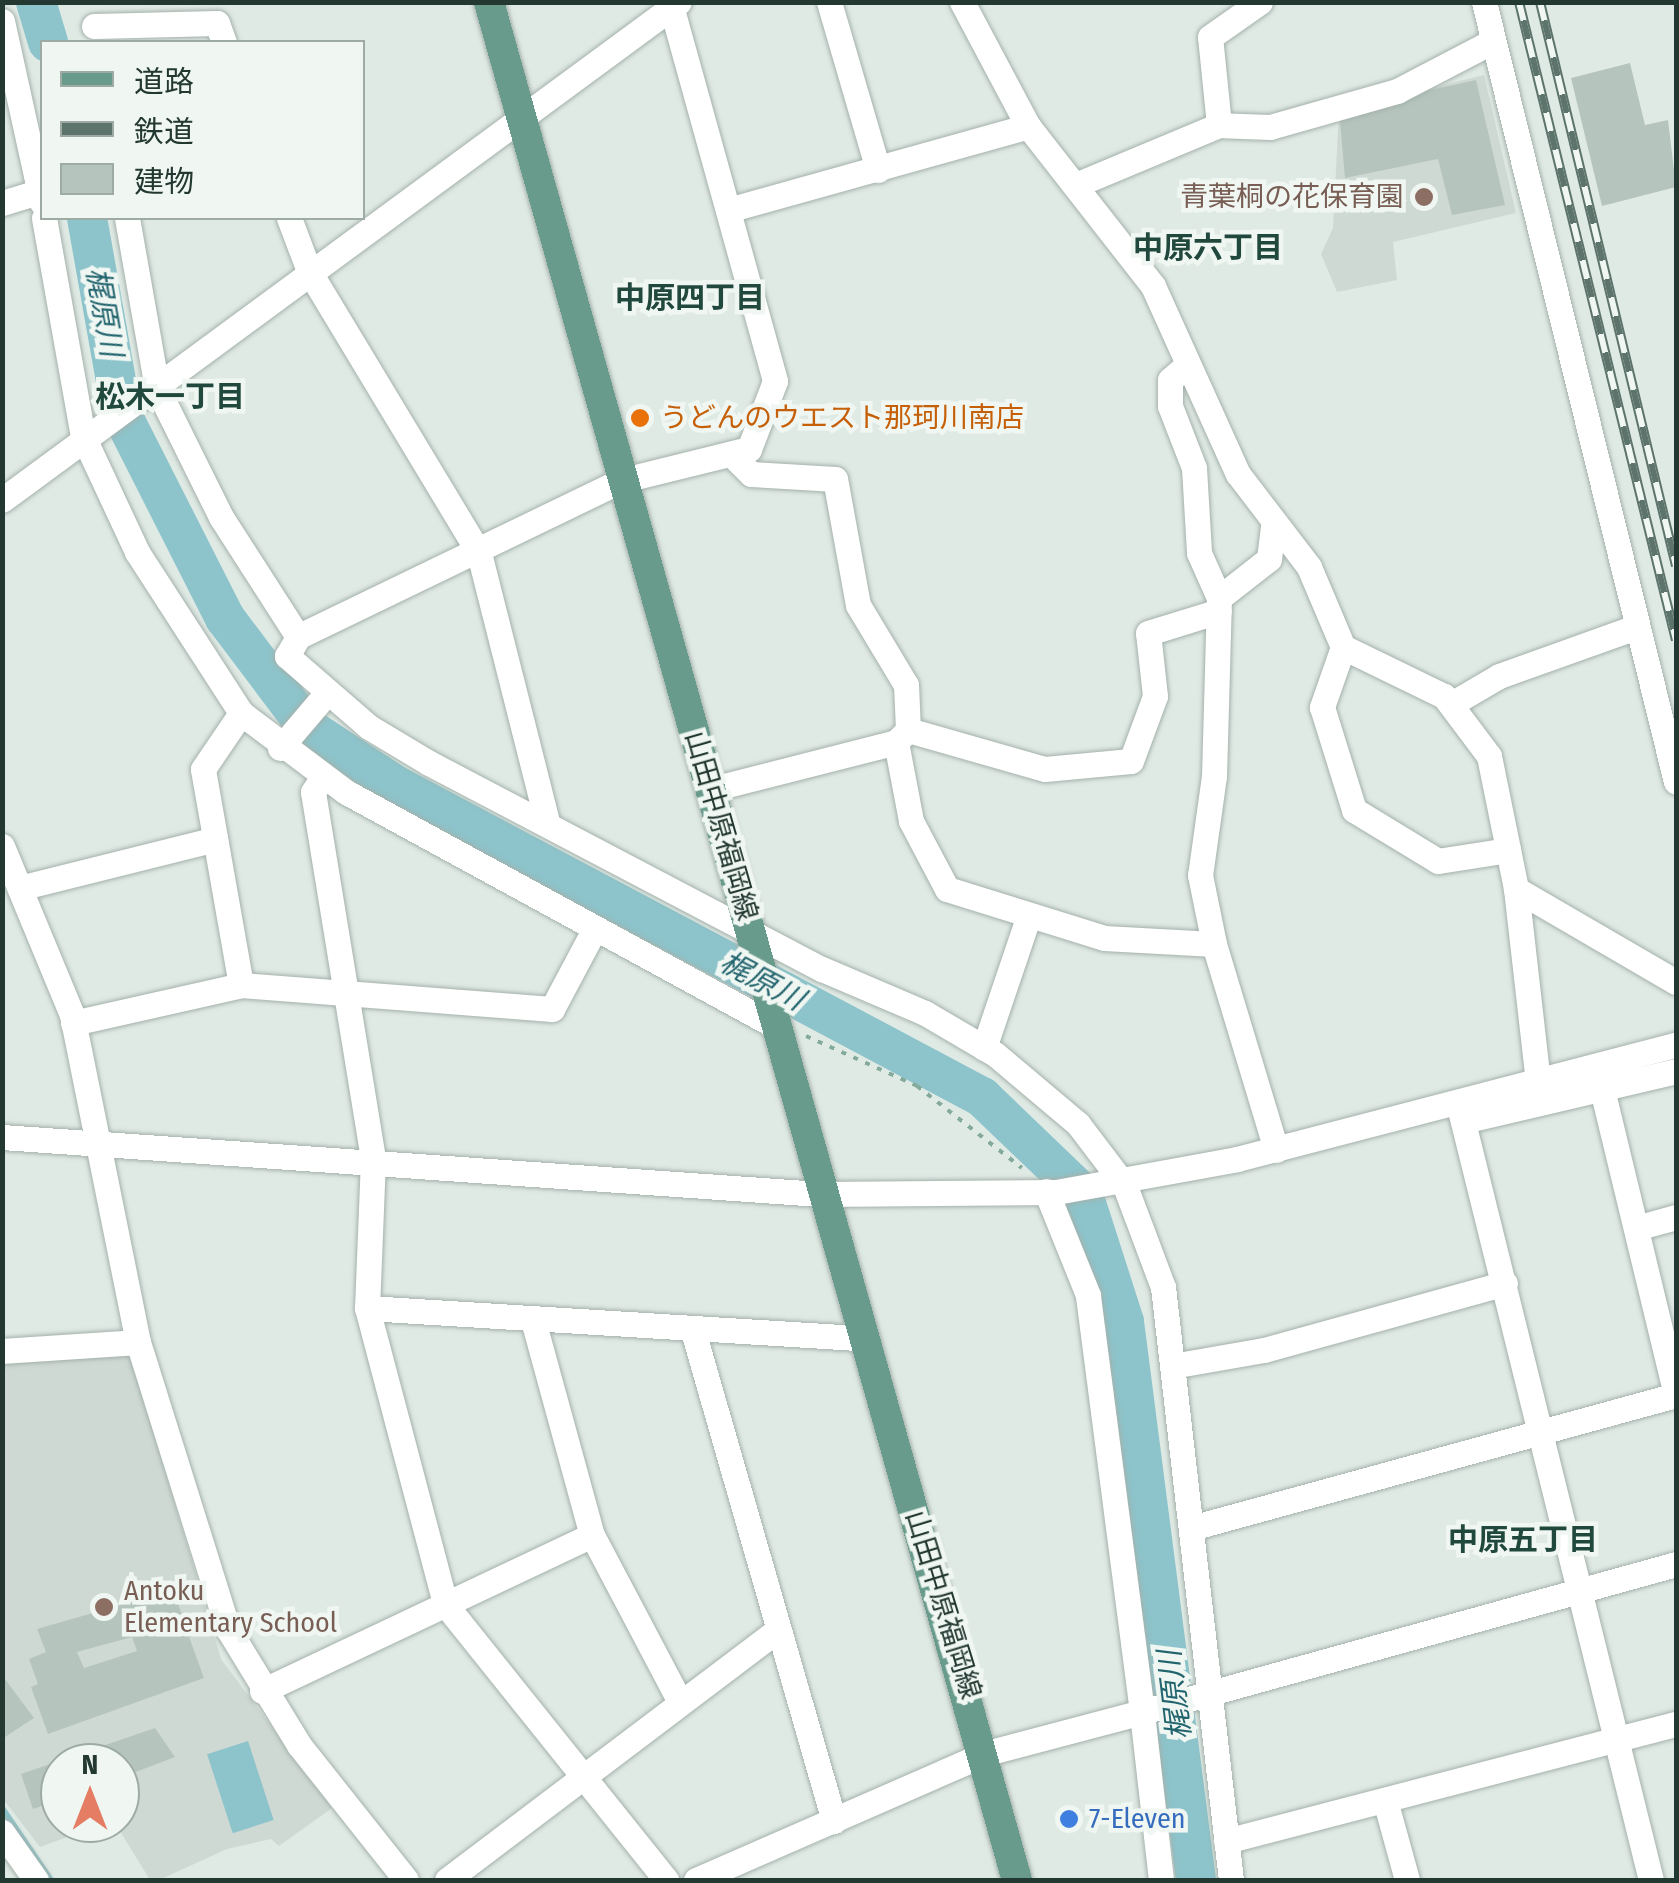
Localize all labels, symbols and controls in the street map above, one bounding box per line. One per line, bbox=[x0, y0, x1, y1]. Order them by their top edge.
legend bbox=[40, 40, 365, 220]
text: 道路 bbox=[134, 64, 194, 100]
text: 鉄道 bbox=[134, 114, 194, 150]
text: 建物 bbox=[134, 164, 194, 200]
place label: 青葉桐の花保育園 bbox=[1180, 180, 1404, 214]
marker: 青葉桐の花保育園 bbox=[1413, 186, 1435, 208]
district label: 中原六丁目 bbox=[1133, 230, 1283, 266]
water label: 梶原川 bbox=[78, 265, 130, 359]
district label: 中原四丁目 bbox=[615, 280, 765, 316]
district label: 松木一丁目 bbox=[95, 379, 245, 415]
place label: うどんのウエスト那珂川南店 bbox=[660, 401, 1024, 435]
marker: うどんのウエスト那珂川南店 bbox=[629, 407, 651, 429]
street label: 山田中原福岡線 bbox=[678, 727, 764, 925]
water label: 梶原川 bbox=[714, 944, 810, 1018]
street label: 山田中原福岡線 bbox=[898, 1506, 988, 1704]
district label: 中原五丁目 bbox=[1448, 1522, 1598, 1558]
place label: Antoku Elementary School bbox=[124, 1574, 337, 1640]
marker: Antoku Elementary School bbox=[93, 1596, 115, 1618]
water label: 梶原川 bbox=[1152, 1648, 1198, 1742]
north arrow bbox=[40, 1743, 140, 1843]
text: N bbox=[82, 1748, 98, 1781]
place label: 7-Eleven bbox=[1089, 1802, 1186, 1836]
marker: 7-Eleven bbox=[1058, 1808, 1080, 1830]

